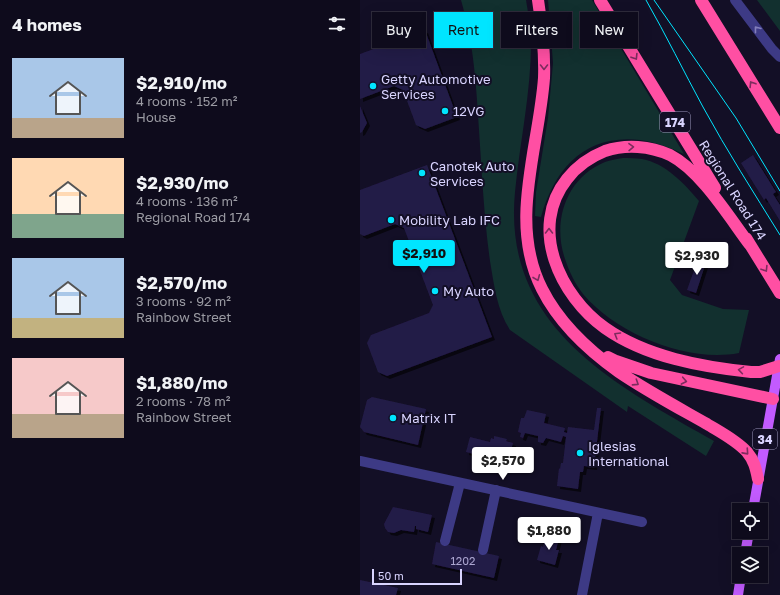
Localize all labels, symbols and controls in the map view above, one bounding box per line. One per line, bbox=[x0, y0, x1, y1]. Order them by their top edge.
chip: Buy bbox=[372, 12, 426, 48]
chip: Rent bbox=[434, 12, 493, 48]
chip: Filters bbox=[501, 12, 572, 48]
chip: New bbox=[580, 12, 638, 48]
icon: filters bbox=[326, 13, 348, 35]
text: 4 homes bbox=[12, 14, 82, 35]
one-way arrow bbox=[754, 27, 761, 34]
one-way arrow bbox=[630, 53, 638, 60]
one-way arrow bbox=[540, 64, 548, 70]
place label: Getty Automotive Services bbox=[381, 71, 491, 102]
text: $2,910/mo bbox=[136, 72, 227, 93]
icon: home bbox=[44, 74, 92, 122]
marker: Getty Automotive Services bbox=[368, 81, 378, 91]
one-way arrow bbox=[750, 81, 757, 88]
text: 4 rooms · 152 m² bbox=[136, 93, 237, 109]
place label: 12VG bbox=[453, 103, 484, 119]
marker: 12VG bbox=[440, 106, 450, 116]
text: House bbox=[136, 109, 176, 125]
road number: 174 bbox=[660, 112, 690, 132]
street label: Regional Road 174 bbox=[696, 137, 770, 243]
one-way arrow bbox=[628, 143, 634, 151]
place label: Canotek Auto Services bbox=[430, 158, 515, 189]
marker: Canotek Auto Services bbox=[417, 168, 427, 178]
text: $2,930/mo bbox=[136, 172, 229, 193]
icon: home bbox=[44, 174, 92, 222]
text: 4 rooms · 136 m² bbox=[136, 193, 238, 209]
text: Regional Road 174 bbox=[136, 209, 251, 225]
place label: Mobility Lab IFC bbox=[399, 212, 500, 228]
marker: Mobility Lab IFC bbox=[386, 215, 396, 225]
one-way arrow bbox=[545, 228, 554, 234]
pin: $2,910 bbox=[391, 240, 457, 274]
pin: $2,930 bbox=[664, 242, 730, 276]
text: $2,910 bbox=[402, 245, 446, 261]
text: $2,930 bbox=[674, 247, 720, 263]
one-way arrow bbox=[760, 265, 768, 272]
text: $2,570/mo bbox=[136, 272, 227, 293]
icon: home bbox=[44, 274, 92, 322]
one-way arrow bbox=[533, 274, 541, 281]
place label: My Auto bbox=[443, 283, 494, 299]
marker: My Auto bbox=[430, 286, 440, 296]
text: 3 rooms · 92 m² bbox=[136, 293, 231, 309]
text: Rainbow Street bbox=[136, 309, 231, 325]
one-way arrow bbox=[614, 333, 621, 340]
one-way arrow bbox=[738, 366, 744, 375]
text: $1,880/mo bbox=[136, 372, 228, 393]
icon: home bbox=[44, 374, 92, 422]
one-way arrow bbox=[681, 376, 687, 384]
one-way arrow bbox=[632, 378, 639, 385]
text: 2 rooms · 78 m² bbox=[136, 393, 230, 409]
text: Rainbow Street bbox=[136, 409, 231, 425]
place label: Matrix IT bbox=[401, 410, 456, 426]
marker: Matrix IT bbox=[388, 413, 398, 423]
road number: 34 bbox=[753, 429, 777, 449]
place label: Iglesias International bbox=[588, 438, 669, 469]
pin: $2,570 bbox=[470, 447, 536, 481]
one-way arrow bbox=[741, 447, 748, 455]
marker: Iglesias International bbox=[575, 448, 585, 458]
text: $2,570 bbox=[481, 452, 525, 468]
map controls bbox=[732, 503, 768, 583]
button: locate bbox=[732, 503, 768, 539]
pin: $1,880 bbox=[516, 517, 582, 551]
text: $1,880 bbox=[527, 522, 571, 538]
button: layers bbox=[732, 547, 768, 583]
house number: 1202 bbox=[451, 554, 475, 567]
scale bar bbox=[372, 567, 462, 586]
text: 50 m bbox=[378, 569, 404, 582]

